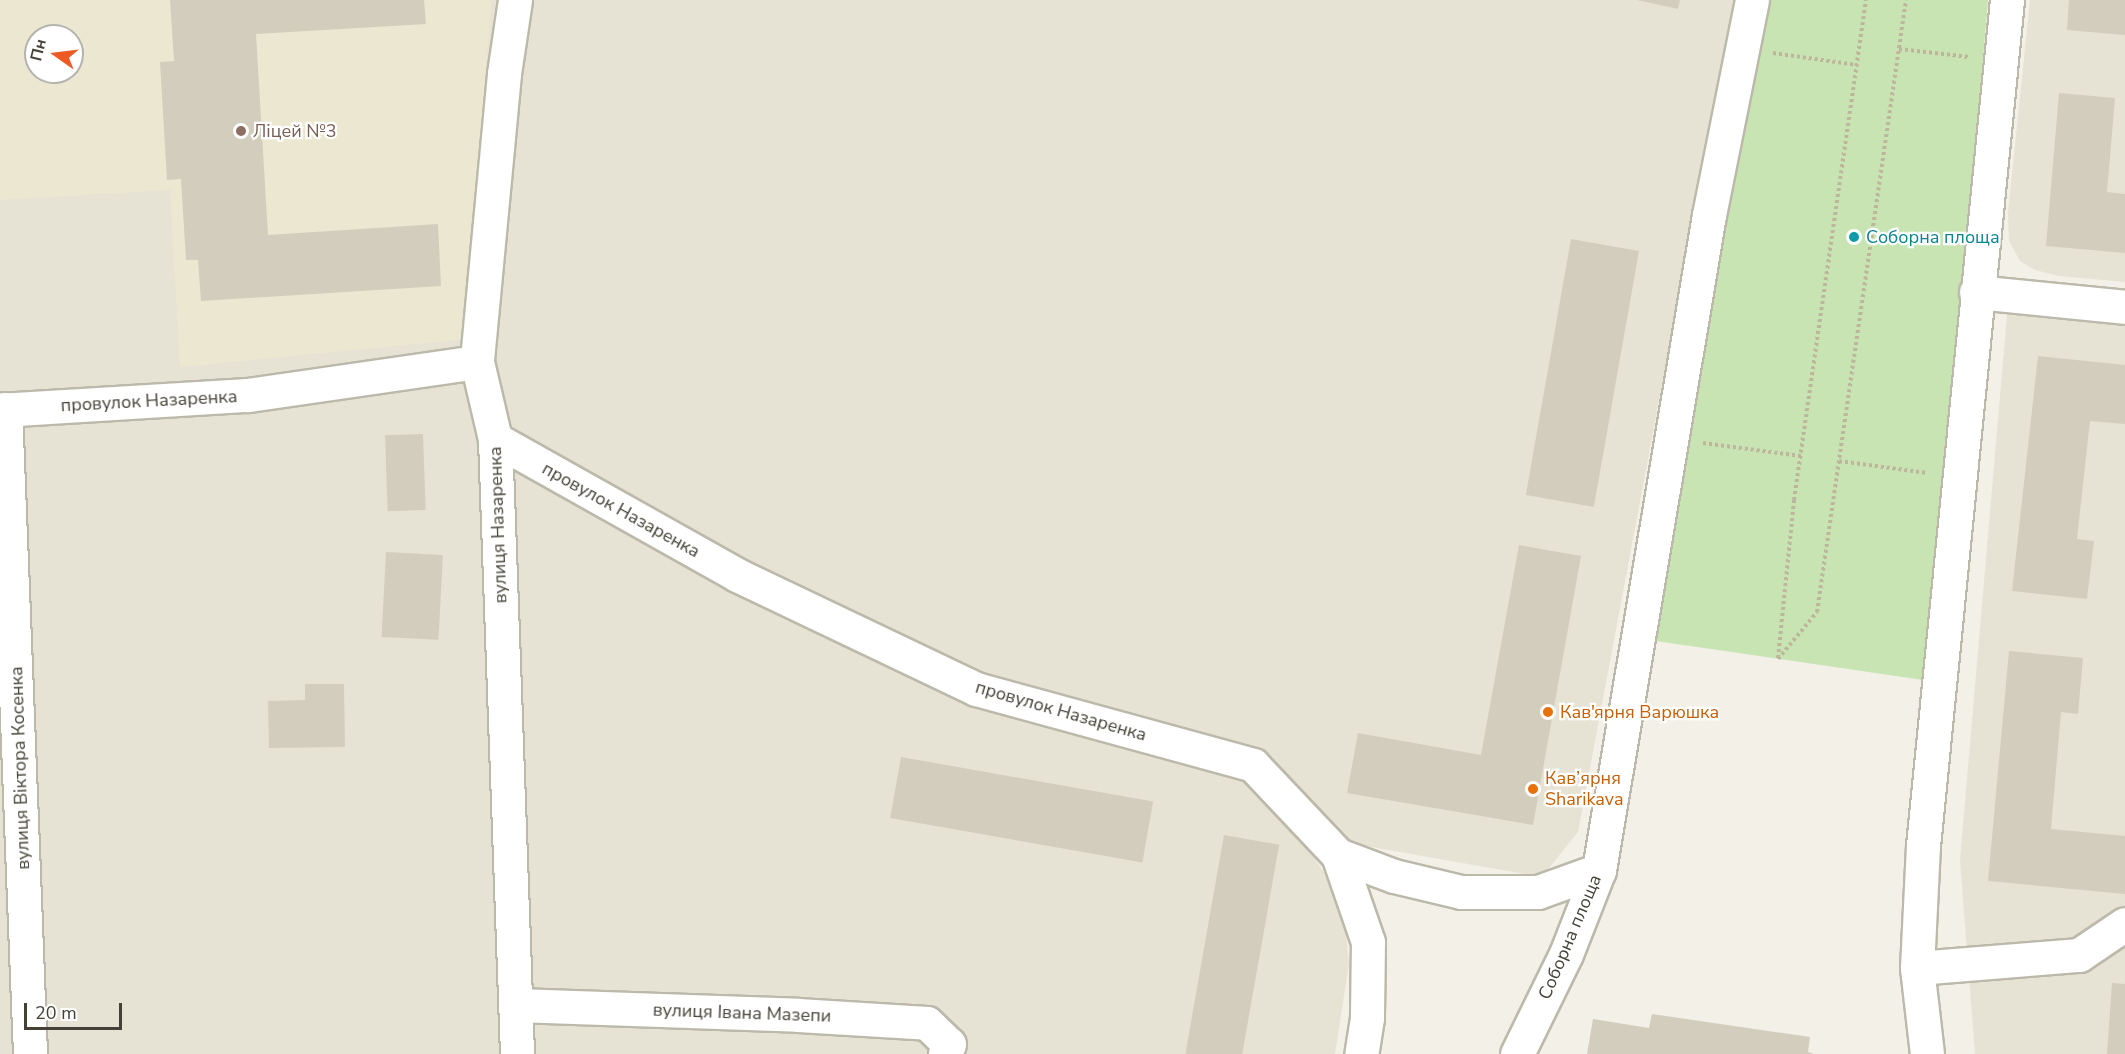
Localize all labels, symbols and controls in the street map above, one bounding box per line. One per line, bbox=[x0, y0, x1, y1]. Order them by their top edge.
north arrow bbox=[24, 24, 84, 84]
text: Пн bbox=[25, 37, 52, 63]
place label: Ліцей №3 bbox=[253, 120, 337, 142]
marker: Ліцей №3 bbox=[234, 124, 248, 138]
place label: Соборна площа bbox=[1866, 226, 2000, 248]
marker: Соборна площа bbox=[1847, 230, 1861, 244]
street label: провулок Назаренка bbox=[60, 386, 238, 416]
street label: вулиця Назаренка bbox=[484, 446, 512, 604]
street label: провулок Назаренка bbox=[538, 458, 704, 562]
street label: вулиця Віктора Косенка bbox=[6, 666, 34, 870]
street label: провулок Назаренка bbox=[973, 676, 1149, 746]
place label: Кав'ярня Варюшка bbox=[1560, 701, 1719, 723]
marker: Кав'ярня Варюшка bbox=[1541, 705, 1555, 719]
place label: Кав’ярня Sharikava bbox=[1545, 768, 1623, 810]
marker: Кав’ярня Sharikava bbox=[1526, 782, 1540, 796]
street label: Соборна площа bbox=[1534, 871, 1606, 1003]
scale bar bbox=[27, 991, 124, 1029]
street label: вулиця Івана Мазепи bbox=[652, 999, 832, 1027]
text: 20 m bbox=[35, 1001, 77, 1025]

